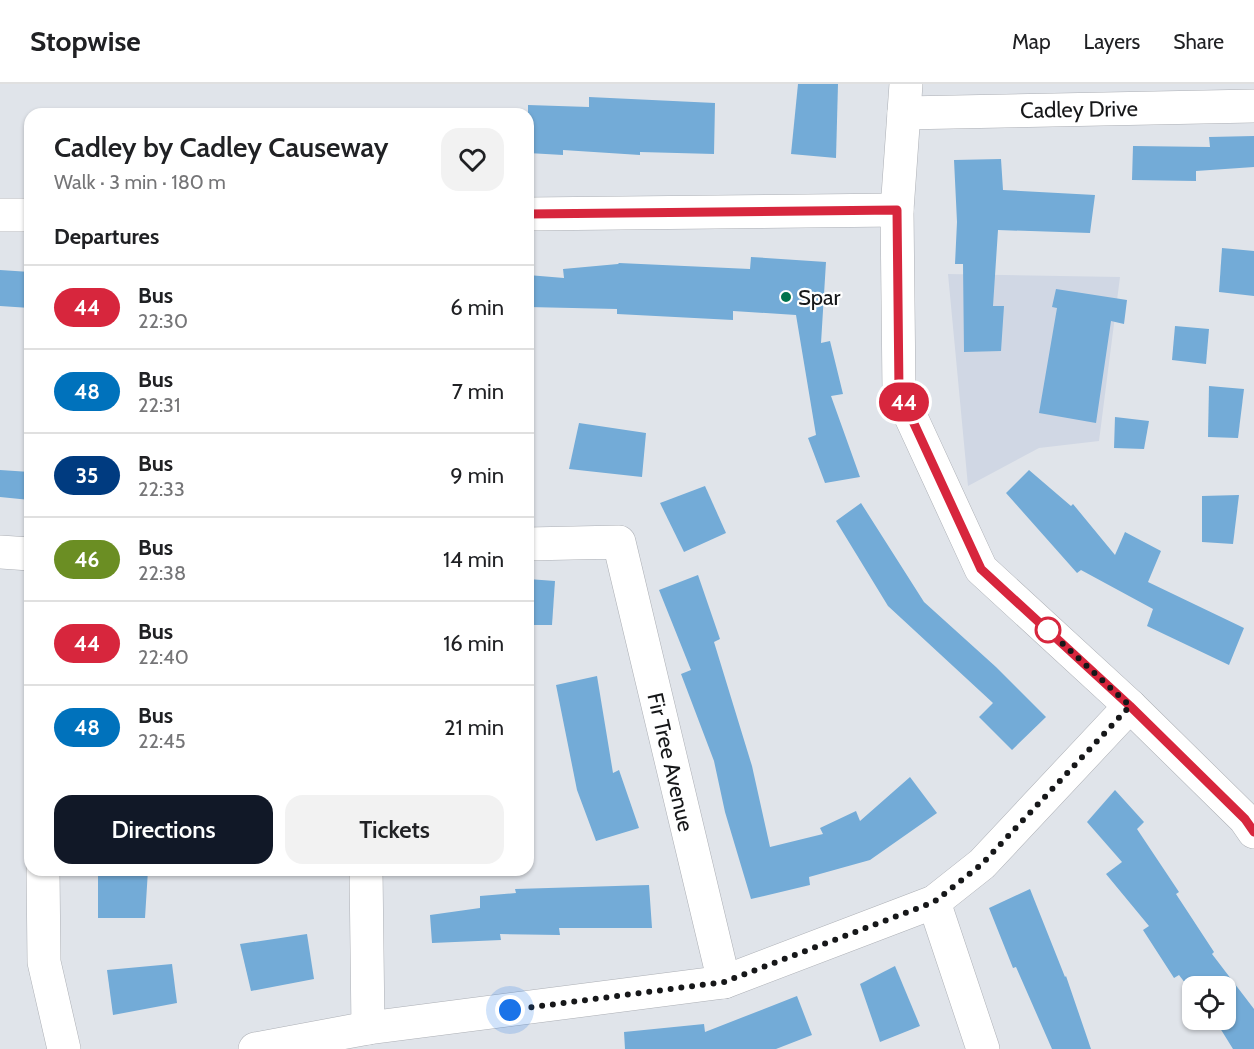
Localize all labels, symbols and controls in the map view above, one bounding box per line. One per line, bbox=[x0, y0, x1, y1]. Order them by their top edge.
text: Stopwise bbox=[30, 24, 141, 58]
text: Map bbox=[1012, 29, 1051, 54]
text: Layers bbox=[1084, 29, 1140, 54]
text: Share bbox=[1173, 29, 1224, 54]
street label: Cadley Drive bbox=[1020, 95, 1138, 124]
button: heart bbox=[441, 128, 504, 191]
text: Cadley by Cadley Causeway bbox=[54, 130, 389, 164]
text: Walk · 3 min · 180 m bbox=[54, 170, 226, 194]
text: Departures bbox=[54, 223, 159, 250]
text: Bus bbox=[138, 282, 173, 309]
place label: Spar bbox=[798, 284, 841, 311]
marker: Spar bbox=[779, 290, 793, 304]
text: 6 min bbox=[450, 294, 504, 321]
text: 44 bbox=[74, 295, 100, 320]
text: 22:30 bbox=[138, 309, 188, 333]
text: Bus bbox=[138, 366, 173, 393]
text: 7 min bbox=[452, 378, 504, 405]
text: 48 bbox=[74, 379, 100, 404]
line badge: 44 bbox=[877, 382, 931, 422]
text: 44 bbox=[891, 390, 917, 415]
text: 22:31 bbox=[138, 393, 180, 417]
text: Bus bbox=[138, 450, 173, 477]
text: 9 min bbox=[450, 462, 504, 489]
text: 35 bbox=[76, 463, 98, 488]
text: 22:33 bbox=[138, 477, 185, 501]
text: Bus bbox=[138, 534, 173, 561]
text: 14 min bbox=[443, 546, 504, 573]
text: 46 bbox=[75, 547, 99, 572]
text: 22:38 bbox=[138, 561, 186, 585]
unlabelled marker bbox=[1035, 617, 1061, 643]
text: Bus bbox=[138, 618, 173, 645]
text: 16 min bbox=[443, 630, 504, 657]
text: 44 bbox=[74, 631, 100, 656]
text: 22:40 bbox=[138, 645, 189, 669]
street label: Fir Tree Avenue bbox=[641, 690, 700, 834]
text: Bus bbox=[138, 702, 173, 729]
text: 21 min bbox=[444, 714, 504, 741]
text: 48 bbox=[74, 715, 100, 740]
text: 22:45 bbox=[138, 729, 186, 753]
button: Directions bbox=[54, 795, 273, 864]
button: Tickets bbox=[285, 795, 504, 864]
map controls bbox=[1182, 976, 1236, 1030]
button: locate bbox=[1182, 976, 1236, 1030]
your location bbox=[495, 995, 525, 1025]

